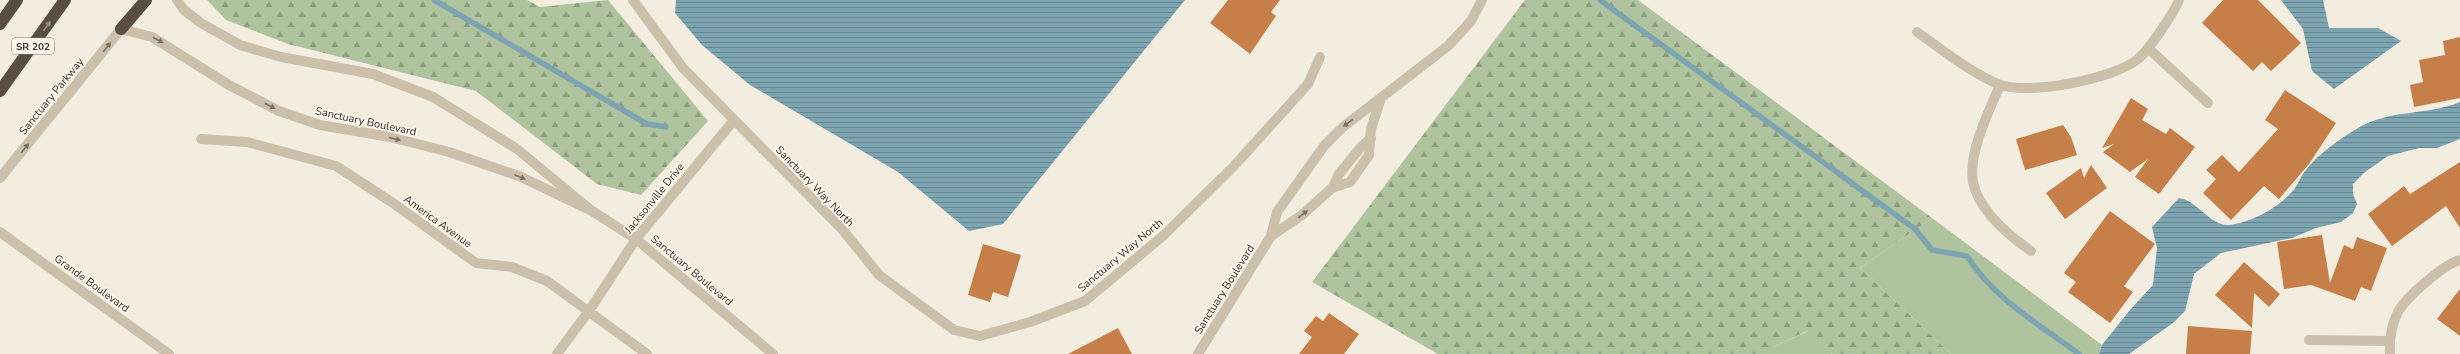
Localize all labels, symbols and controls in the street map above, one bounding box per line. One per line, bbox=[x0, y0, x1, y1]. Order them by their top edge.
one-way arrow bbox=[43, 20, 51, 31]
one-way arrow bbox=[153, 37, 164, 43]
road number: SR 202 bbox=[12, 38, 54, 54]
one-way arrow bbox=[103, 41, 111, 52]
street label: Sanctuary Parkway bbox=[16, 54, 87, 138]
one-way arrow bbox=[264, 103, 276, 110]
street label: Sanctuary Boulevard bbox=[314, 103, 418, 140]
one-way arrow bbox=[1343, 119, 1353, 127]
one-way arrow bbox=[389, 136, 402, 142]
one-way arrow bbox=[20, 142, 29, 153]
street label: Sanctuary Way North bbox=[772, 143, 857, 230]
street label: Jacksonville Drive bbox=[621, 160, 688, 238]
one-way arrow bbox=[514, 174, 526, 180]
street label: America Avenue bbox=[401, 192, 475, 251]
one-way arrow bbox=[1297, 210, 1308, 218]
street label: Sanctuary Way North bbox=[1075, 215, 1166, 295]
street label: Sanctuary Boulevard bbox=[647, 232, 736, 309]
street label: Sanctuary Boulevard bbox=[1191, 242, 1258, 337]
street label: Grande Boulevard bbox=[51, 251, 132, 316]

